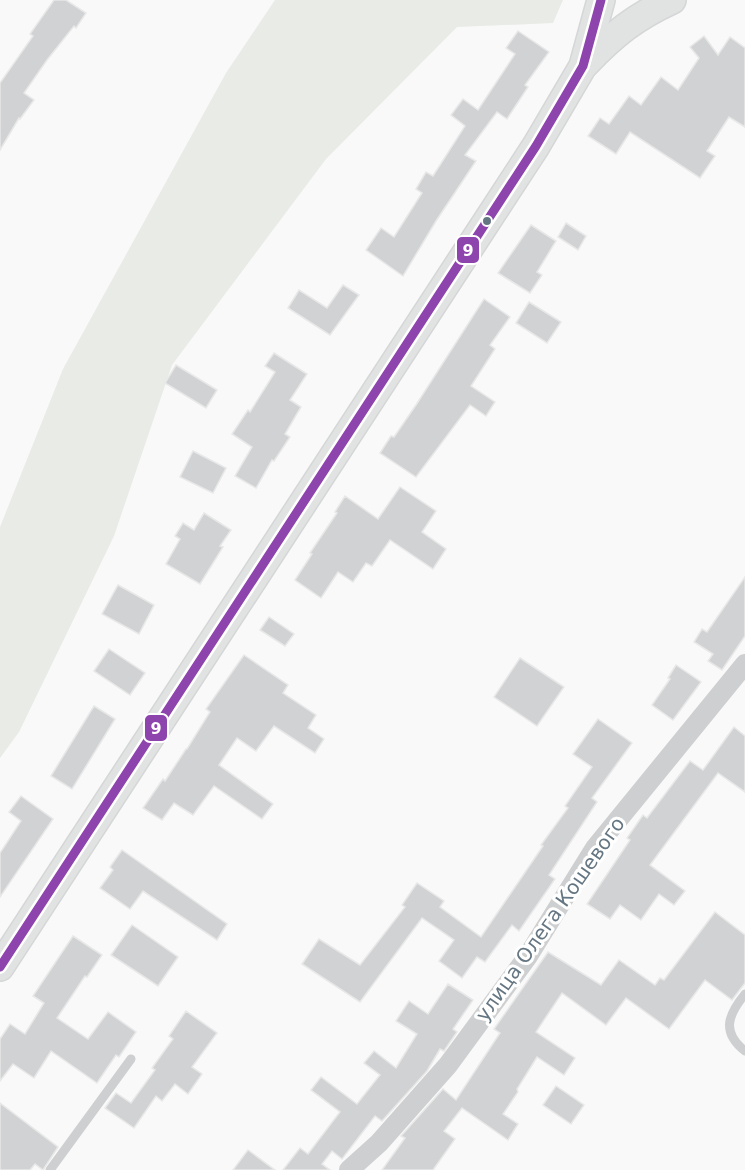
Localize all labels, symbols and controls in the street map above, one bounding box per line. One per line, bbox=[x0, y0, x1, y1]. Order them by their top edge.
unlabelled marker bbox=[481, 215, 493, 227]
line badge: 9 bbox=[456, 236, 480, 264]
text: 9 bbox=[462, 241, 474, 260]
line badge: 9 bbox=[144, 714, 168, 742]
text: 9 bbox=[150, 719, 162, 738]
street label: улица Олега Кошевого bbox=[470, 812, 630, 1026]

